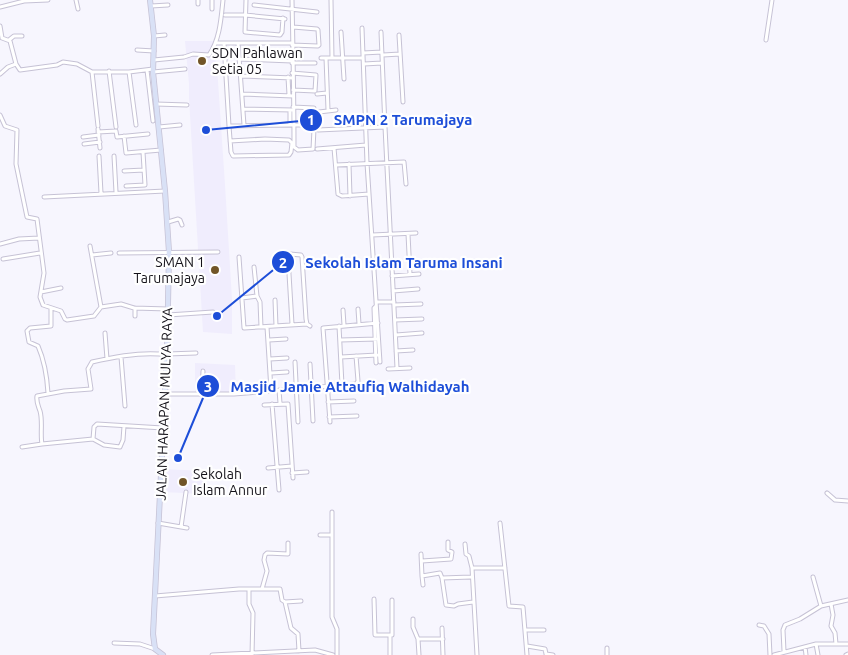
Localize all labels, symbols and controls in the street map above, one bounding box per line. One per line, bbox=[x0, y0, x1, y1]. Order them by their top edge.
place label: SDN Pahlawan Setia 05 bbox=[212, 45, 303, 77]
marker: SDN Pahlawan Setia 05 bbox=[196, 55, 208, 67]
callout: SMPN 2 Tarumajaya bbox=[299, 105, 483, 135]
text: 1 bbox=[307, 111, 315, 128]
text: SMPN 2 Tarumajaya bbox=[334, 111, 472, 128]
callout: Sekolah Islam Taruma Insani bbox=[270, 247, 513, 277]
place label: SMAN 1 Tarumajaya bbox=[133, 254, 205, 286]
text: 2 bbox=[279, 254, 287, 271]
text: Sekolah Islam Taruma Insani bbox=[305, 254, 503, 271]
marker: SMAN 1 Tarumajaya bbox=[209, 264, 221, 276]
street label: JALAN HARAPAN MULYA RAYA bbox=[153, 307, 175, 501]
callout: Masjid Jamie Attaufiq Walhidayah bbox=[196, 371, 479, 401]
text: 3 bbox=[204, 378, 212, 395]
text: Masjid Jamie Attaufiq Walhidayah bbox=[231, 378, 469, 395]
place label: Sekolah Islam Annur bbox=[193, 466, 268, 498]
marker: Sekolah Islam Annur bbox=[177, 476, 189, 488]

